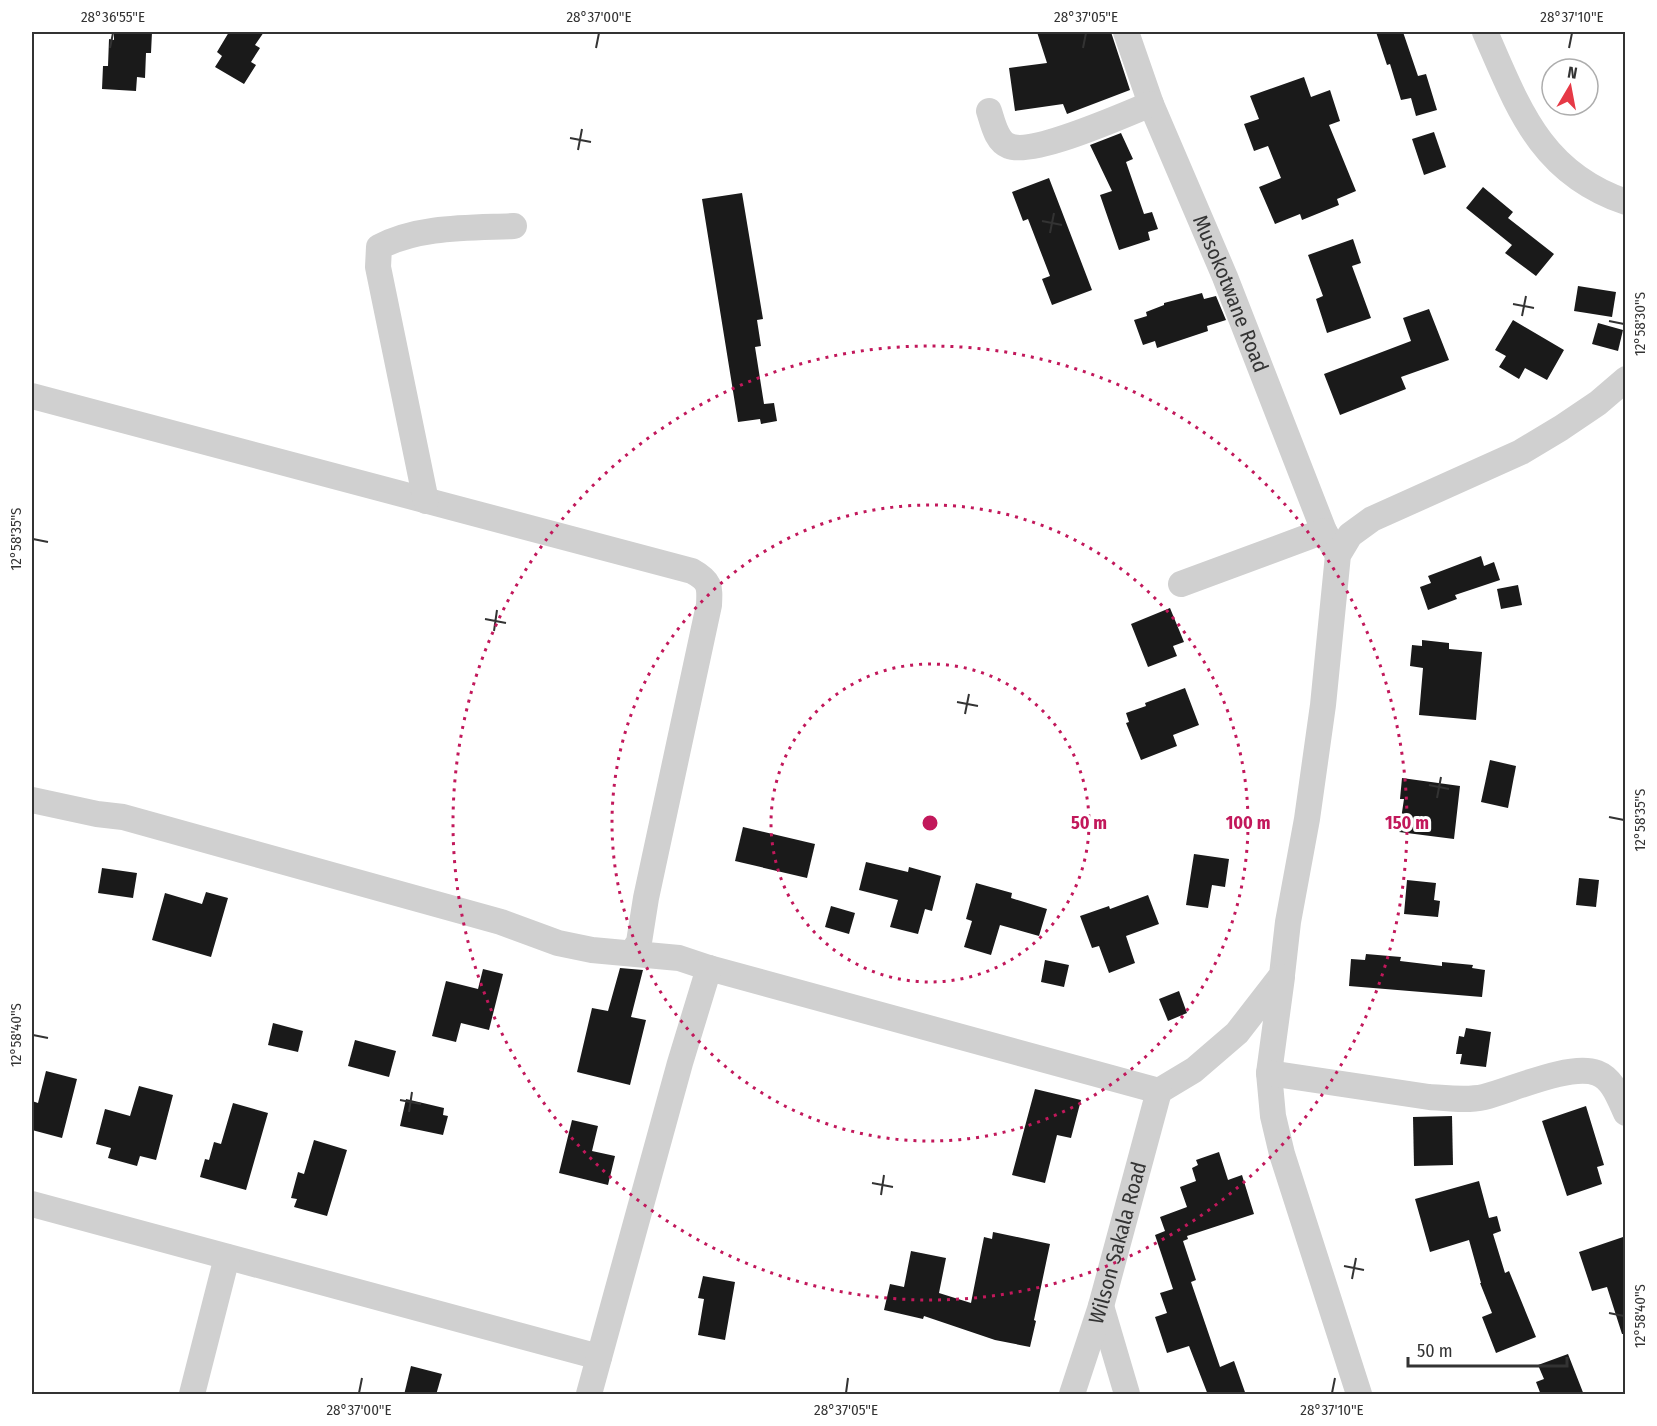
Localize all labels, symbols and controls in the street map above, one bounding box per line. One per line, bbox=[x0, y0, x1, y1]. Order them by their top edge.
text: 28°36'55"E bbox=[81, 8, 145, 26]
text: 28°37'00"E bbox=[566, 8, 632, 26]
text: 28°37'05"E bbox=[1054, 8, 1118, 26]
text: 28°37'10"E bbox=[1540, 8, 1604, 26]
north arrow bbox=[1540, 57, 1600, 117]
text: N bbox=[1566, 63, 1579, 83]
street label: Musokotwane Road bbox=[1187, 211, 1274, 376]
text: 12°58'30"S bbox=[1631, 292, 1649, 356]
text: 12°58'35"S bbox=[7, 507, 25, 571]
text: 12°58'35"S bbox=[1631, 788, 1649, 852]
text: 50 m bbox=[1071, 812, 1107, 834]
text: 100 m bbox=[1226, 812, 1270, 834]
text: 150 m bbox=[1385, 812, 1429, 834]
centre of rings bbox=[920, 813, 940, 833]
text: 12°58'40"S bbox=[7, 1003, 25, 1067]
street label: Wilson Sakala Road bbox=[1083, 1159, 1152, 1327]
text: 12°58'40"S bbox=[1631, 1284, 1649, 1348]
scale bar bbox=[1408, 1330, 1567, 1368]
text: 50 m bbox=[1417, 1340, 1453, 1362]
text: 28°37'00"E bbox=[326, 1401, 392, 1419]
text: 28°37'05"E bbox=[814, 1401, 878, 1419]
text: 28°37'10"E bbox=[1300, 1401, 1364, 1419]

